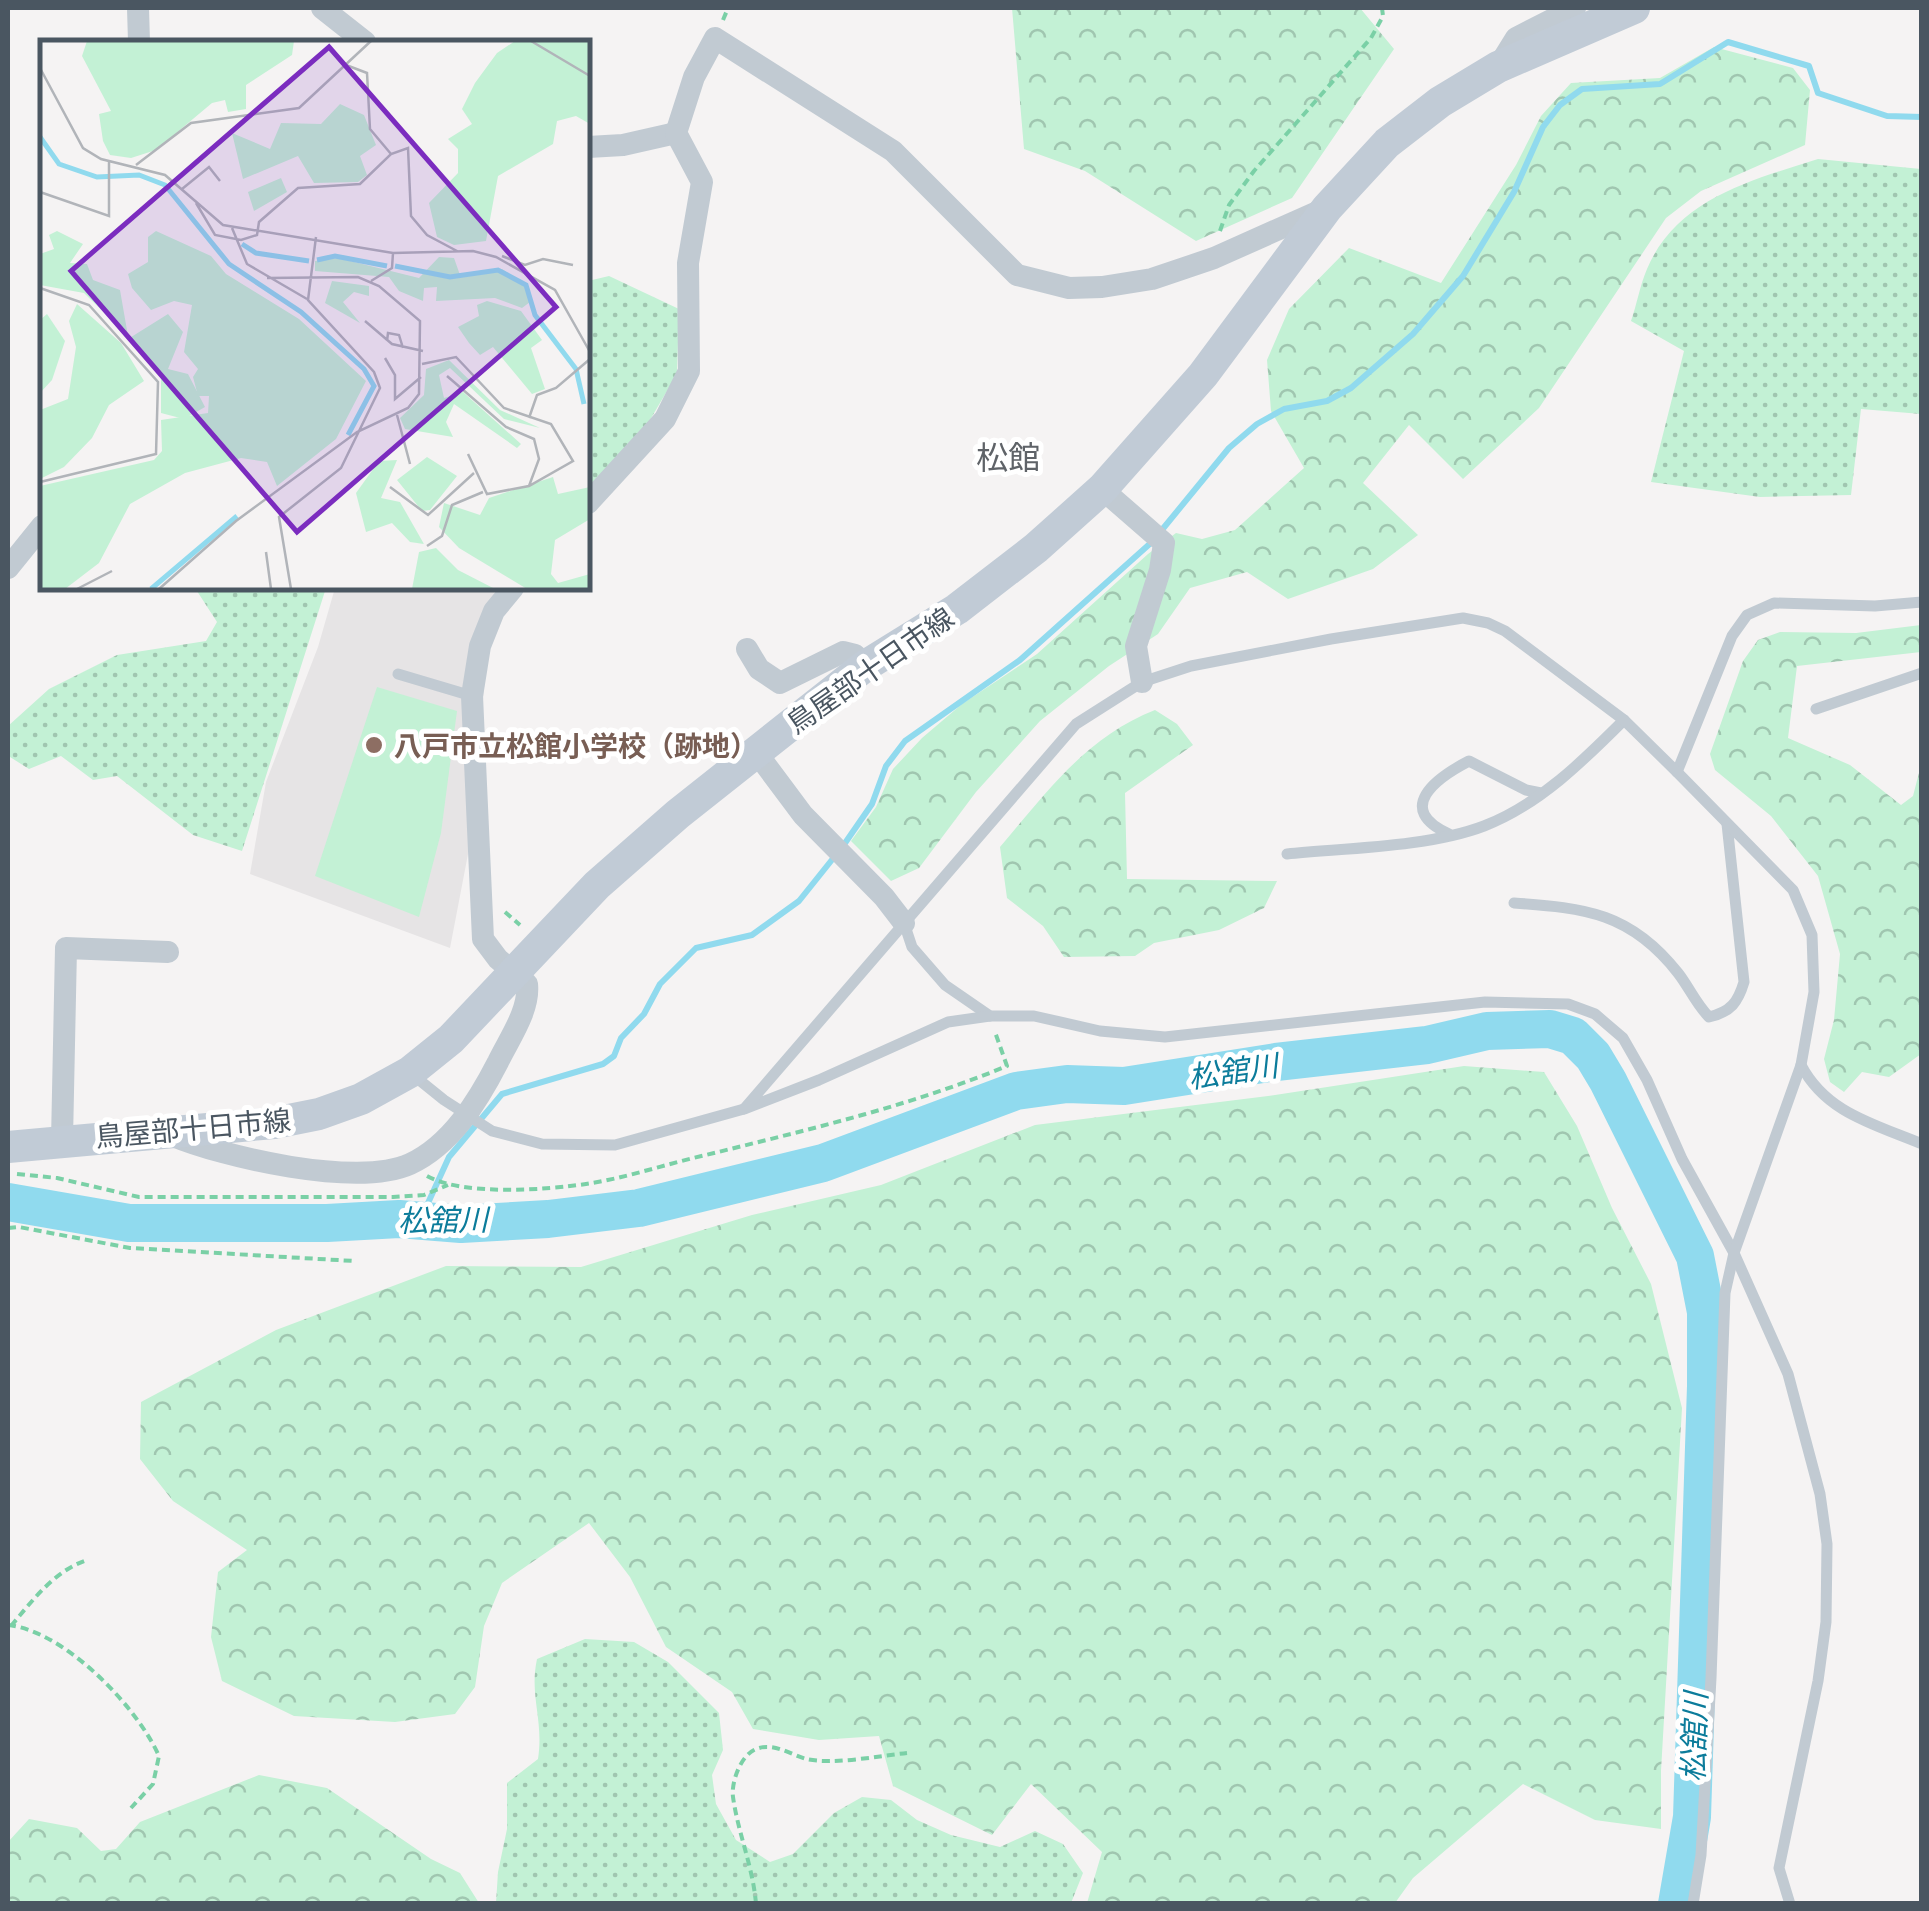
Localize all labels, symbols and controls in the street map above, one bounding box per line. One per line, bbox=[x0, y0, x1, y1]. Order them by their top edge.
inset map bbox=[40, 40, 590, 590]
district label: 松館 bbox=[976, 433, 1040, 481]
street label: 鳥屋部十日市線 bbox=[777, 596, 963, 744]
place label: 八戸市立松館小学校（跡地） bbox=[394, 724, 758, 767]
marker: 八戸市立松館小学校（跡地） bbox=[363, 734, 385, 756]
water label: 松舘川 bbox=[1185, 1042, 1284, 1100]
street label: 鳥屋部十日市線 bbox=[93, 1098, 293, 1158]
water label: 松舘川 bbox=[398, 1196, 491, 1244]
water label: 松舘川 bbox=[1669, 1688, 1719, 1783]

